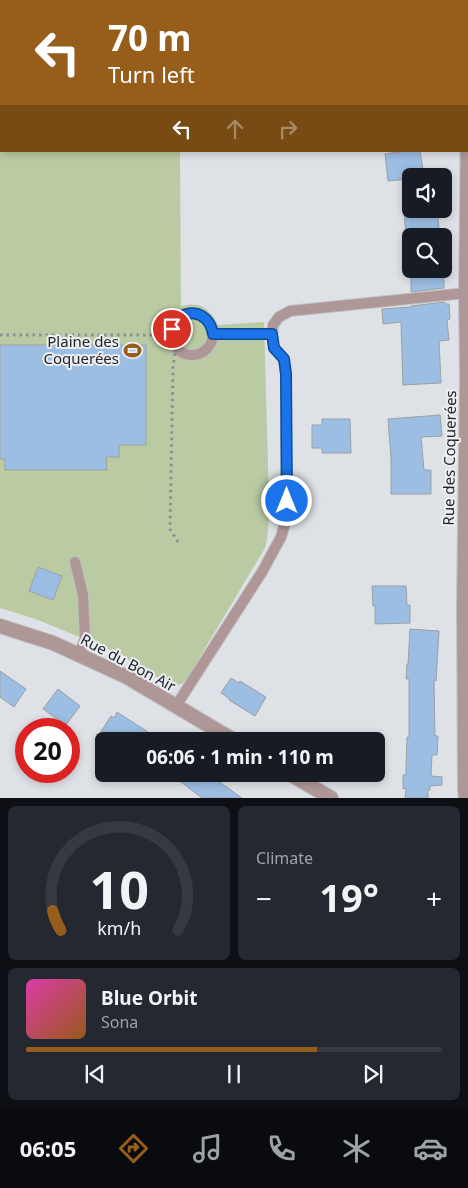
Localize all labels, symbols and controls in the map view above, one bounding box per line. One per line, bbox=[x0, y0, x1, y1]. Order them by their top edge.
text: 70 m bbox=[108, 14, 191, 61]
icon: left bbox=[25, 20, 90, 85]
text: Turn left bbox=[108, 59, 195, 89]
icon: left bbox=[168, 115, 196, 143]
icon: ahead bbox=[221, 115, 249, 143]
icon: right bbox=[274, 115, 302, 143]
map controls bbox=[402, 168, 452, 278]
button: sound bbox=[402, 168, 452, 218]
button: search bbox=[402, 228, 452, 278]
pin bbox=[151, 308, 193, 350]
icon: arrive bbox=[158, 315, 186, 343]
place label: Plaine des Coquerées bbox=[43, 331, 119, 368]
sports icon: Plaine des Coquerées bbox=[123, 341, 143, 361]
street label: Rue des Coquerées bbox=[438, 390, 460, 526]
position arrow bbox=[260, 474, 312, 526]
street label: Rue du Bon Air bbox=[77, 629, 180, 696]
speed limit sign: 20 bbox=[15, 718, 80, 783]
text: 06:06 · 1 min · 110 m bbox=[146, 744, 334, 770]
text: Climate bbox=[256, 847, 313, 869]
text: 10 bbox=[89, 853, 149, 924]
text: 19° bbox=[319, 871, 379, 923]
text: − bbox=[256, 879, 272, 917]
text: + bbox=[426, 879, 442, 917]
text: km/h bbox=[97, 916, 141, 940]
text: Blue Orbit bbox=[101, 985, 197, 1011]
text: Sona bbox=[101, 1011, 138, 1033]
icon: previous bbox=[81, 1060, 109, 1088]
icon: pause bbox=[220, 1060, 248, 1088]
icon: next bbox=[359, 1060, 387, 1088]
icon: directions bbox=[116, 1131, 151, 1166]
icon: music bbox=[190, 1131, 225, 1166]
icon: phone bbox=[264, 1131, 299, 1166]
icon: climate bbox=[339, 1131, 374, 1166]
icon: car bbox=[413, 1131, 448, 1166]
text: 06:05 bbox=[20, 1133, 76, 1163]

